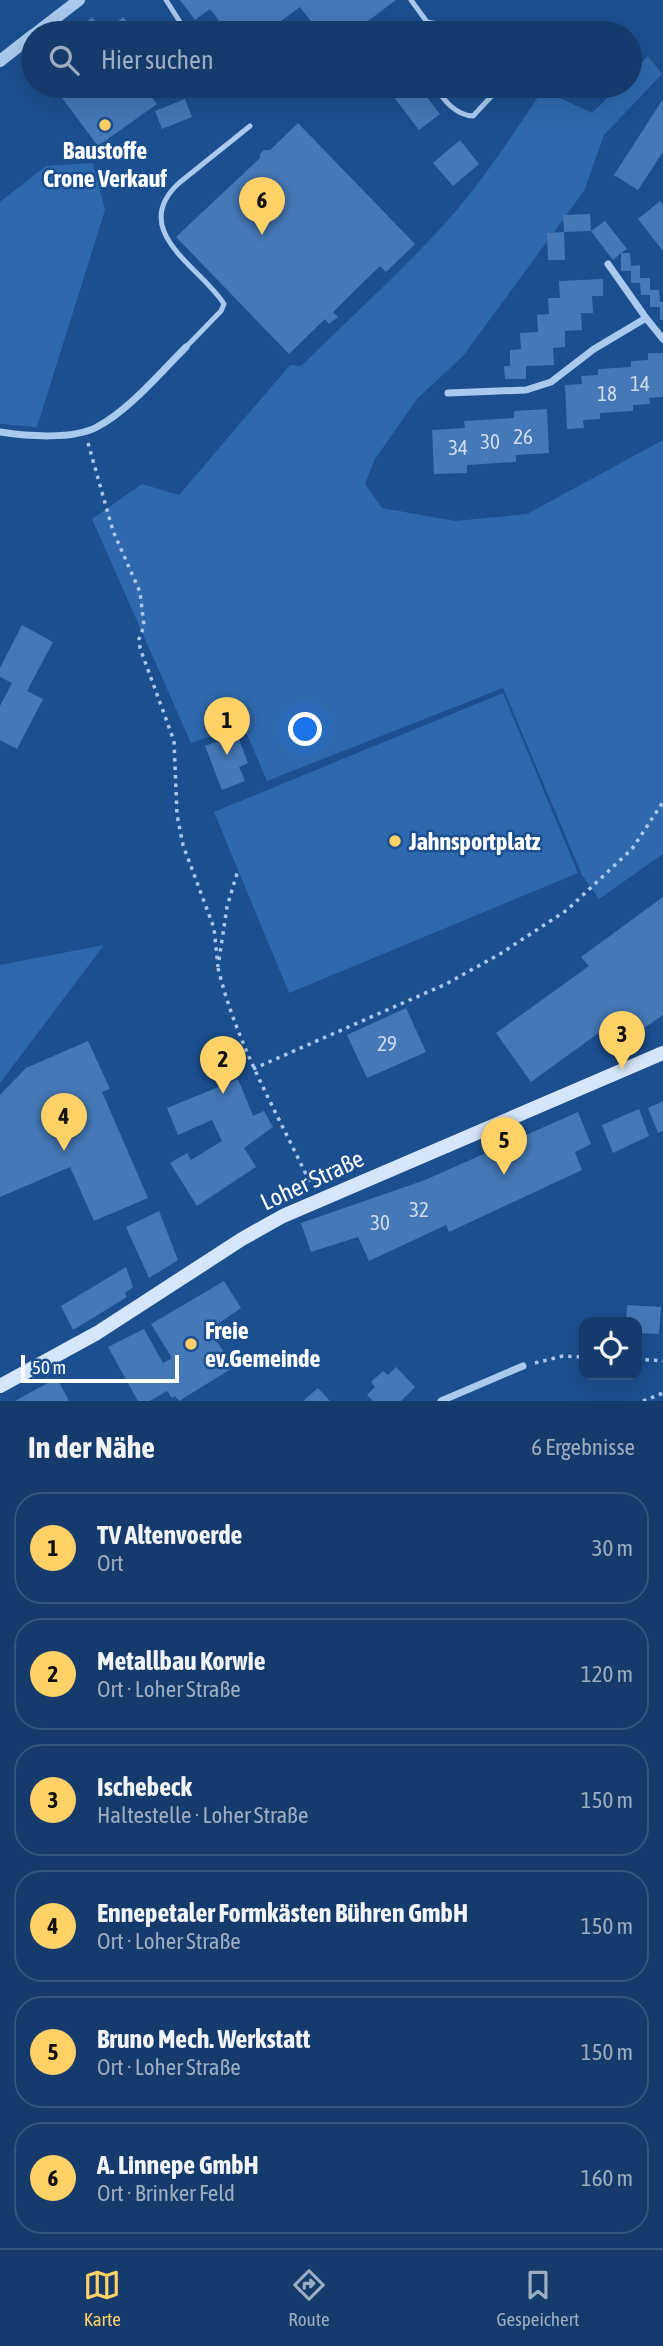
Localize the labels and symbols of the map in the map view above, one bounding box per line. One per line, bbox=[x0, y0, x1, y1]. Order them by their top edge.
marker: Baustoffe Crone Verkauf bbox=[97, 117, 113, 133]
place label: Baustoffe Crone Verkauf bbox=[43, 137, 167, 192]
pin: 6 bbox=[239, 177, 285, 235]
house number: 14 bbox=[630, 371, 650, 395]
house number: 18 bbox=[597, 381, 617, 405]
house number: 26 bbox=[513, 424, 533, 448]
house number: 30 bbox=[480, 429, 500, 453]
house number: 34 bbox=[448, 435, 468, 459]
pin: 1 bbox=[204, 697, 250, 755]
your location bbox=[288, 712, 322, 746]
place label: Jahnsportplatz bbox=[408, 828, 541, 855]
marker: Jahnsportplatz bbox=[387, 833, 403, 849]
pin: 3 bbox=[599, 1011, 645, 1069]
house number: 29 bbox=[377, 1031, 397, 1055]
pin: 2 bbox=[200, 1036, 246, 1094]
pin: 4 bbox=[41, 1093, 87, 1151]
pin: 5 bbox=[481, 1117, 527, 1175]
street label: Loher Straße bbox=[256, 1144, 368, 1216]
house number: 32 bbox=[409, 1197, 429, 1221]
house number: 30 bbox=[370, 1210, 390, 1234]
place label: Freie ev.Gemeinde bbox=[205, 1317, 320, 1372]
marker: Freie ev.Gemeinde bbox=[183, 1336, 199, 1352]
scale bar bbox=[21, 1352, 178, 1384]

